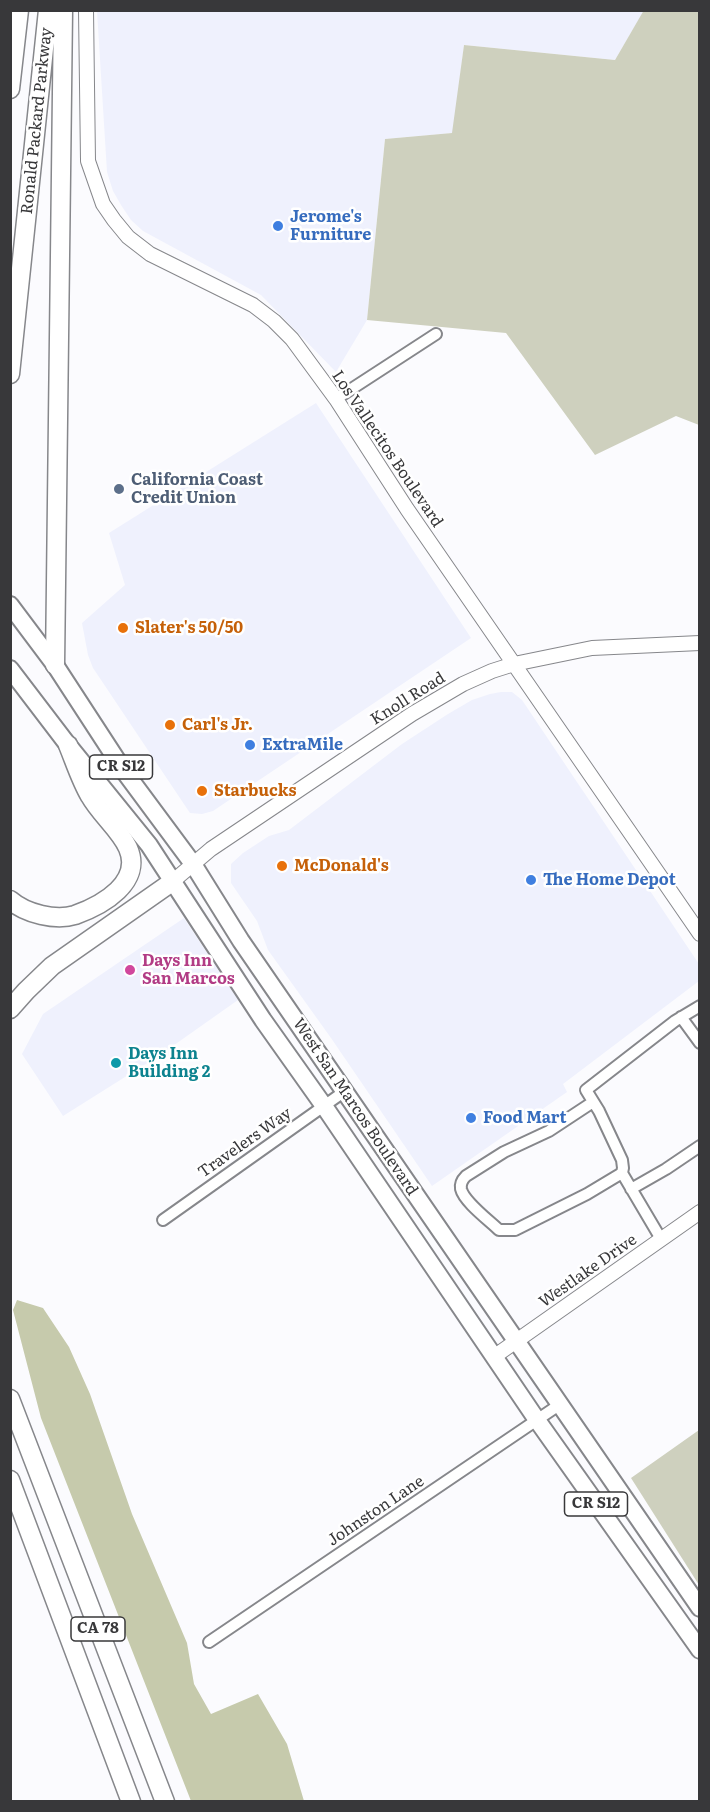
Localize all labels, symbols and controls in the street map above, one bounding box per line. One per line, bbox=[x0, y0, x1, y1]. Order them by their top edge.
street label: Ronald Packard Parkway bbox=[18, 27, 56, 215]
place label: Jerome's Furniture bbox=[290, 207, 371, 245]
marker: Jerome's Furniture bbox=[271, 219, 285, 233]
street label: Los Vallecitos Boulevard bbox=[327, 367, 447, 531]
place label: California Coast Credit Union bbox=[131, 470, 263, 508]
marker: California Coast Credit Union bbox=[112, 482, 126, 496]
place label: Slater's 50/50 bbox=[135, 618, 243, 638]
marker: Slater's 50/50 bbox=[116, 621, 130, 635]
street label: Knoll Road bbox=[367, 668, 449, 730]
place label: Carl's Jr. bbox=[182, 715, 253, 735]
marker: Carl's Jr. bbox=[163, 718, 177, 732]
place label: ExtraMile bbox=[262, 735, 343, 755]
marker: ExtraMile bbox=[243, 738, 257, 752]
road number: CR S12 bbox=[90, 755, 152, 779]
place label: Starbucks bbox=[214, 781, 296, 801]
marker: Starbucks bbox=[195, 784, 209, 798]
place label: McDonald's bbox=[294, 856, 389, 876]
marker: McDonald's bbox=[275, 859, 289, 873]
place label: The Home Depot bbox=[543, 870, 676, 890]
marker: The Home Depot bbox=[524, 873, 538, 887]
place label: Days Inn San Marcos bbox=[142, 951, 235, 989]
marker: Days Inn San Marcos bbox=[123, 963, 137, 977]
street label: West San Marcos Boulevard bbox=[288, 1015, 422, 1199]
place label: Days Inn Building 2 bbox=[128, 1044, 210, 1082]
marker: Days Inn Building 2 bbox=[109, 1056, 123, 1070]
street label: Travelers Way bbox=[195, 1104, 295, 1182]
place label: Food Mart bbox=[483, 1108, 567, 1128]
marker: Food Mart bbox=[464, 1111, 478, 1125]
street label: Westlake Drive bbox=[536, 1230, 640, 1312]
street label: Johnston Lane bbox=[324, 1472, 428, 1550]
road number: CR S12 bbox=[564, 1492, 628, 1516]
road number: CA 78 bbox=[71, 1617, 125, 1641]

